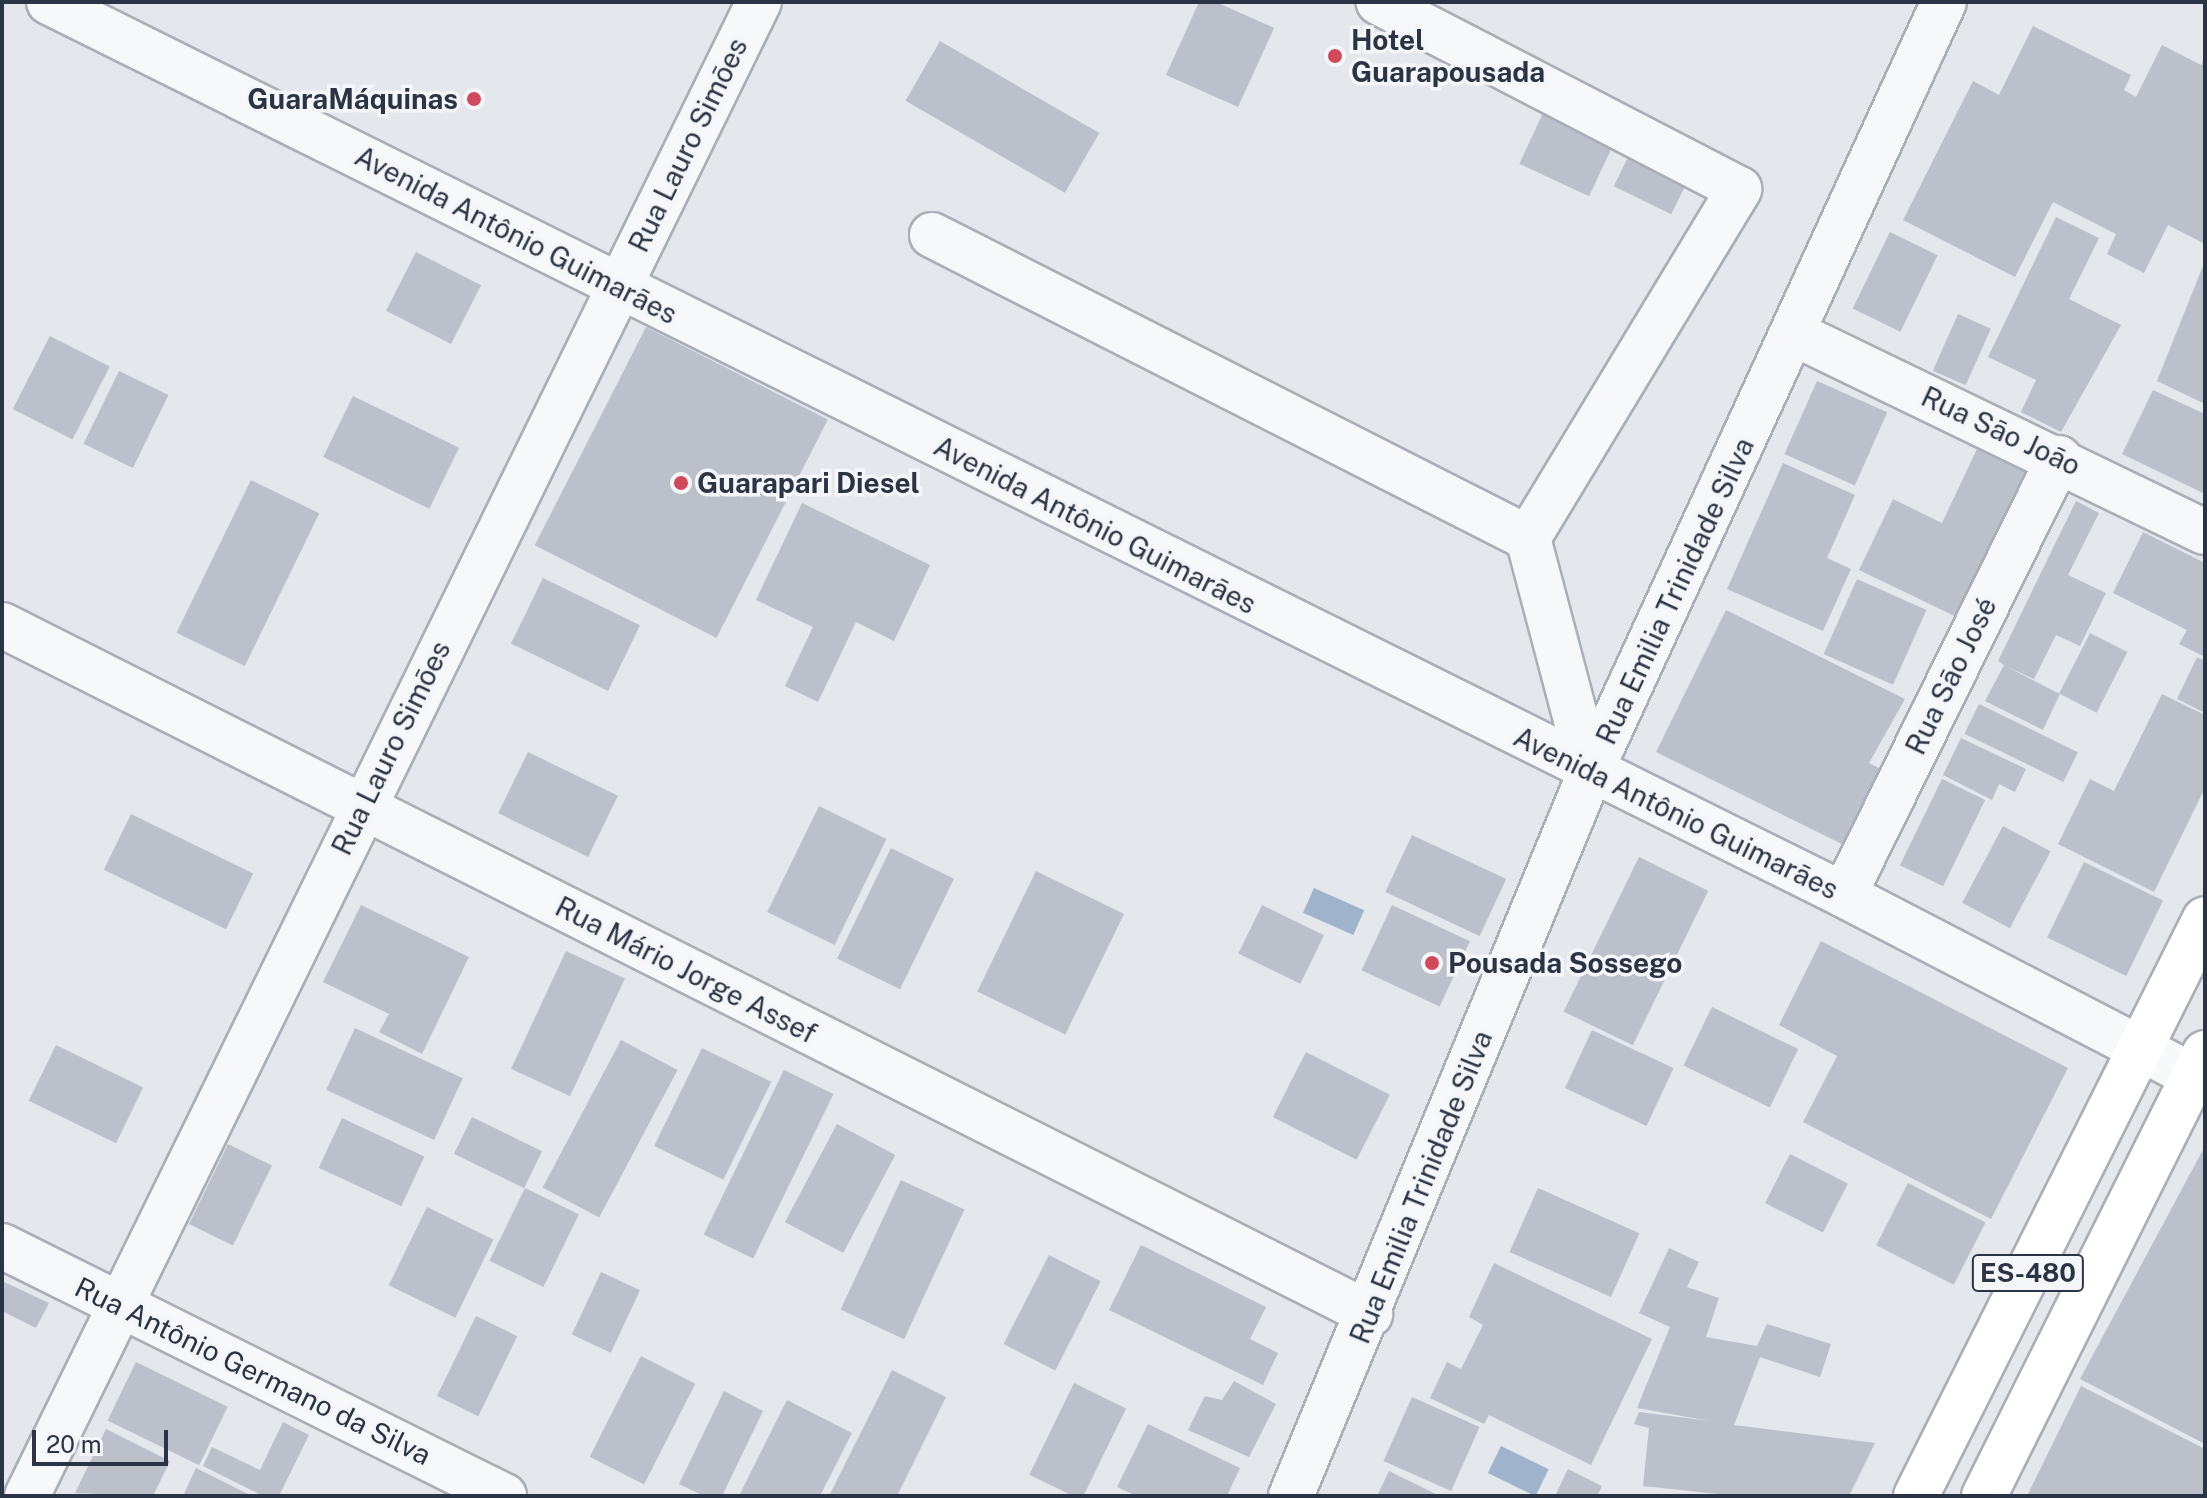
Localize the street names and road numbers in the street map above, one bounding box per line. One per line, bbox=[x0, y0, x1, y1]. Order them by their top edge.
street label: Rua Lauro Simões bbox=[622, 32, 754, 258]
street label: Avenida Antônio Guimarães bbox=[349, 139, 683, 331]
street label: Rua São João bbox=[1916, 379, 2086, 483]
street label: Avenida Antônio Guimarães bbox=[928, 429, 1262, 621]
street label: Rua Emilia Trinidade Silva bbox=[1589, 432, 1761, 750]
street label: Rua São José bbox=[1898, 592, 2004, 760]
street label: Rua Lauro Simões bbox=[325, 635, 457, 861]
street label: Avenida Antônio Guimarães bbox=[1508, 720, 1844, 906]
street label: Rua Mário Jorge Assef bbox=[550, 889, 822, 1051]
street label: Rua Emilia Trinidade Silva bbox=[1343, 1026, 1499, 1348]
road number: ES-480 bbox=[1970, 1251, 2086, 1295]
street label: Rua Antônio Germano da Silva bbox=[69, 1270, 437, 1472]

